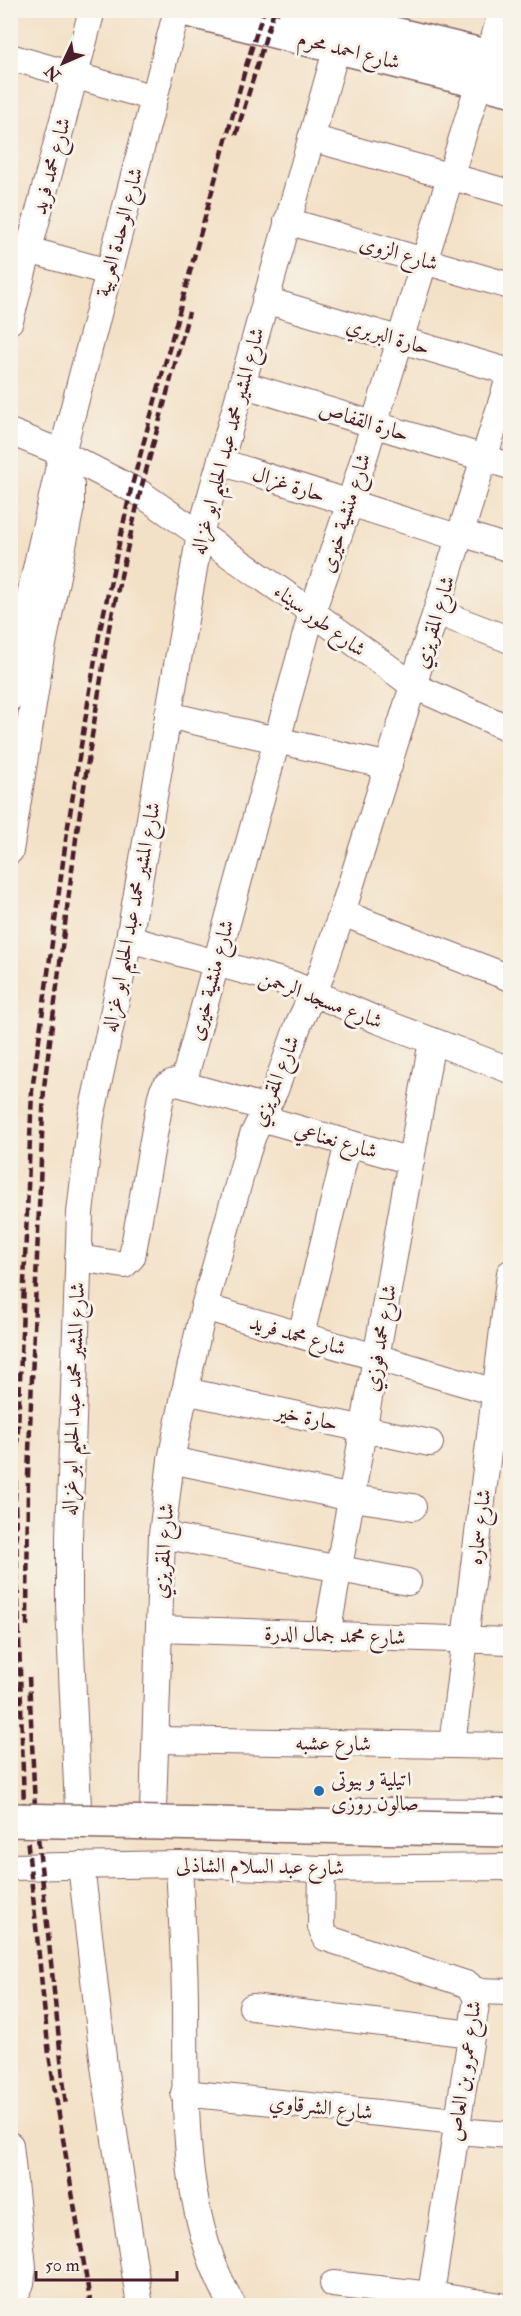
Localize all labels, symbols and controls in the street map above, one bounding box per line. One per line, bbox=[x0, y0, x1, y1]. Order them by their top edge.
street label: شارع احمد محرم bbox=[294, 25, 403, 80]
north arrow bbox=[33, 33, 93, 93]
text: N bbox=[40, 60, 66, 86]
street label: شارع محمد فريد bbox=[26, 115, 81, 219]
street label: شارع الوحدة العربية bbox=[89, 165, 154, 301]
street label: شارع الزوى bbox=[355, 229, 441, 281]
street label: حارة البربري bbox=[342, 312, 433, 363]
street label: شارع المشير محمد عبد الحليم ابو غزاله bbox=[184, 325, 278, 560]
street label: حارة القفاص bbox=[316, 395, 412, 448]
street label: شارع منشية خيرى bbox=[313, 450, 381, 577]
street label: حارة غزال bbox=[249, 460, 329, 510]
street label: شارع المقريزي bbox=[408, 572, 465, 673]
street label: شارع طور سيناء bbox=[266, 578, 371, 666]
street label: شارع المشير محمد عبد الحليم ابو غزاله bbox=[96, 800, 174, 1036]
street label: شارع منشية خيرى bbox=[182, 917, 244, 1045]
street label: شارع مسجد الرحمن bbox=[254, 964, 386, 1039]
street label: شارع المقريزي bbox=[245, 1032, 310, 1132]
street label: شارع نعناعي bbox=[290, 1116, 380, 1169]
street label: شارع المشير محمد عبد الحليم ابو غزاله bbox=[56, 1282, 98, 1517]
street label: شارع محمد فوزي bbox=[358, 1282, 407, 1394]
street label: شارع محمد فريد bbox=[245, 1309, 349, 1366]
street label: حارة خير bbox=[272, 1397, 340, 1437]
street label: شارع سماره bbox=[461, 1487, 502, 1567]
street label: شارع المقريزي bbox=[147, 1502, 184, 1600]
street label: شارع محمد جمال الدرة bbox=[264, 1620, 406, 1655]
street label: شارع عشبه bbox=[295, 1729, 371, 1762]
place label: اتيلية و بيوتى صالون روزى bbox=[331, 1766, 419, 1817]
marker: اتيلية و بيوتى صالون روزى bbox=[312, 1784, 326, 1798]
street label: شارع عبد السلام الشاذلى bbox=[175, 1852, 344, 1885]
street label: شارع عمرو بن العاص bbox=[441, 1999, 492, 2144]
street label: شارع الشرقاوي bbox=[267, 2089, 374, 2130]
scale bar bbox=[36, 2244, 177, 2282]
text: 50 m bbox=[45, 2254, 80, 2277]

